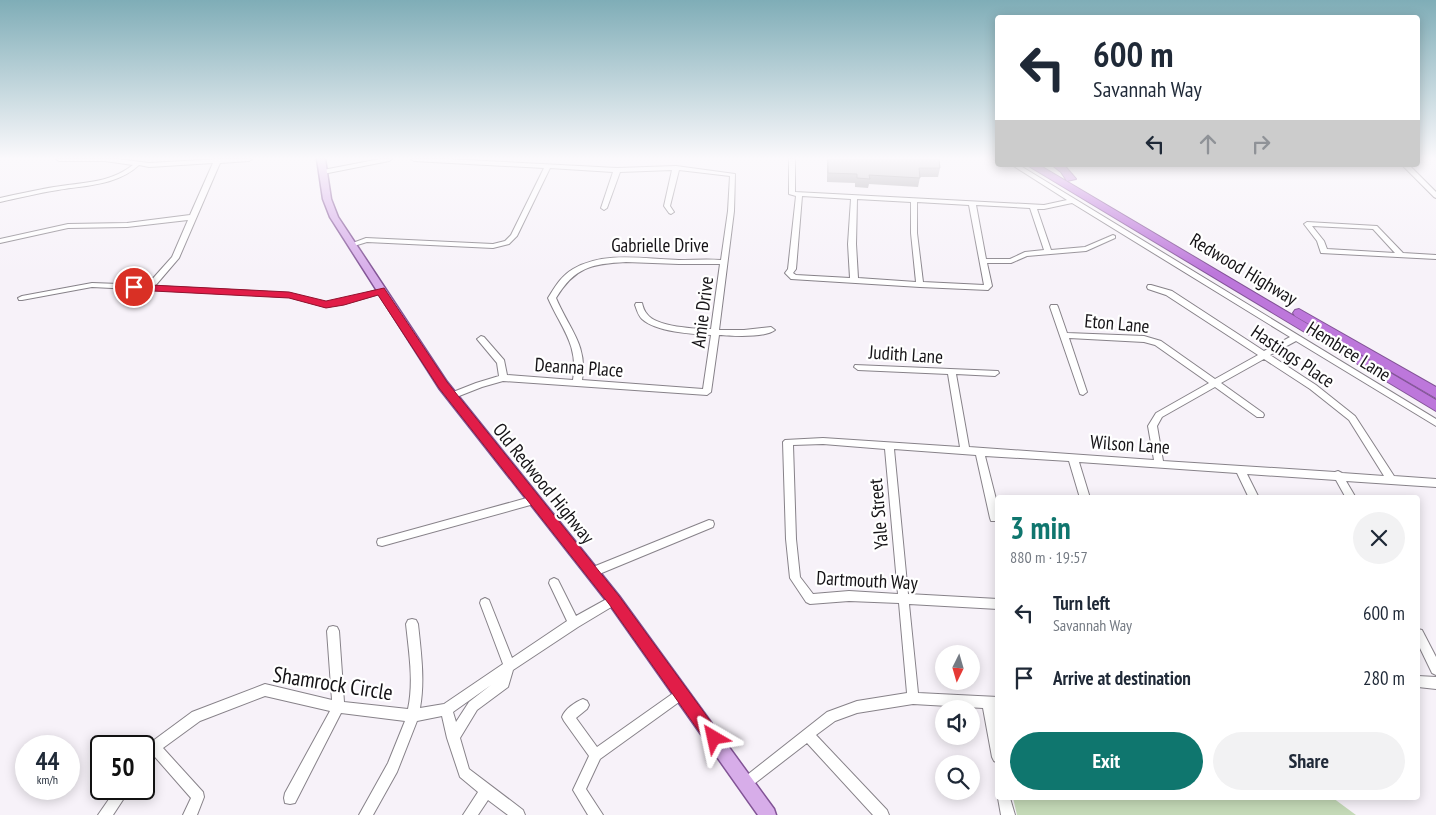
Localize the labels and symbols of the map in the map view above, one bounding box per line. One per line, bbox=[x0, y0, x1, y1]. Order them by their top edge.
street label: Redwood Highway bbox=[1186, 228, 1303, 311]
street label: Gabrielle Drive bbox=[611, 233, 709, 257]
pin bbox=[113, 266, 155, 308]
street label: Amie Drive bbox=[686, 275, 718, 349]
street label: Eton Lane bbox=[1083, 308, 1151, 338]
street label: Hembree Lane bbox=[1302, 316, 1396, 386]
street label: Hastings Place bbox=[1247, 319, 1339, 393]
street label: Judith Lane bbox=[867, 339, 944, 369]
street label: Deanna Place bbox=[534, 352, 624, 382]
street label: Old Redwood Highway bbox=[488, 418, 600, 549]
street label: Wilson Lane bbox=[1089, 429, 1171, 459]
street label: Yale Street bbox=[863, 477, 893, 550]
street label: Dartmouth Way bbox=[816, 565, 919, 595]
north arrow bbox=[935, 645, 980, 690]
street label: Shamrock Circle bbox=[271, 660, 395, 706]
position arrow bbox=[687, 711, 739, 763]
speed limit sign: 50 bbox=[90, 735, 155, 800]

